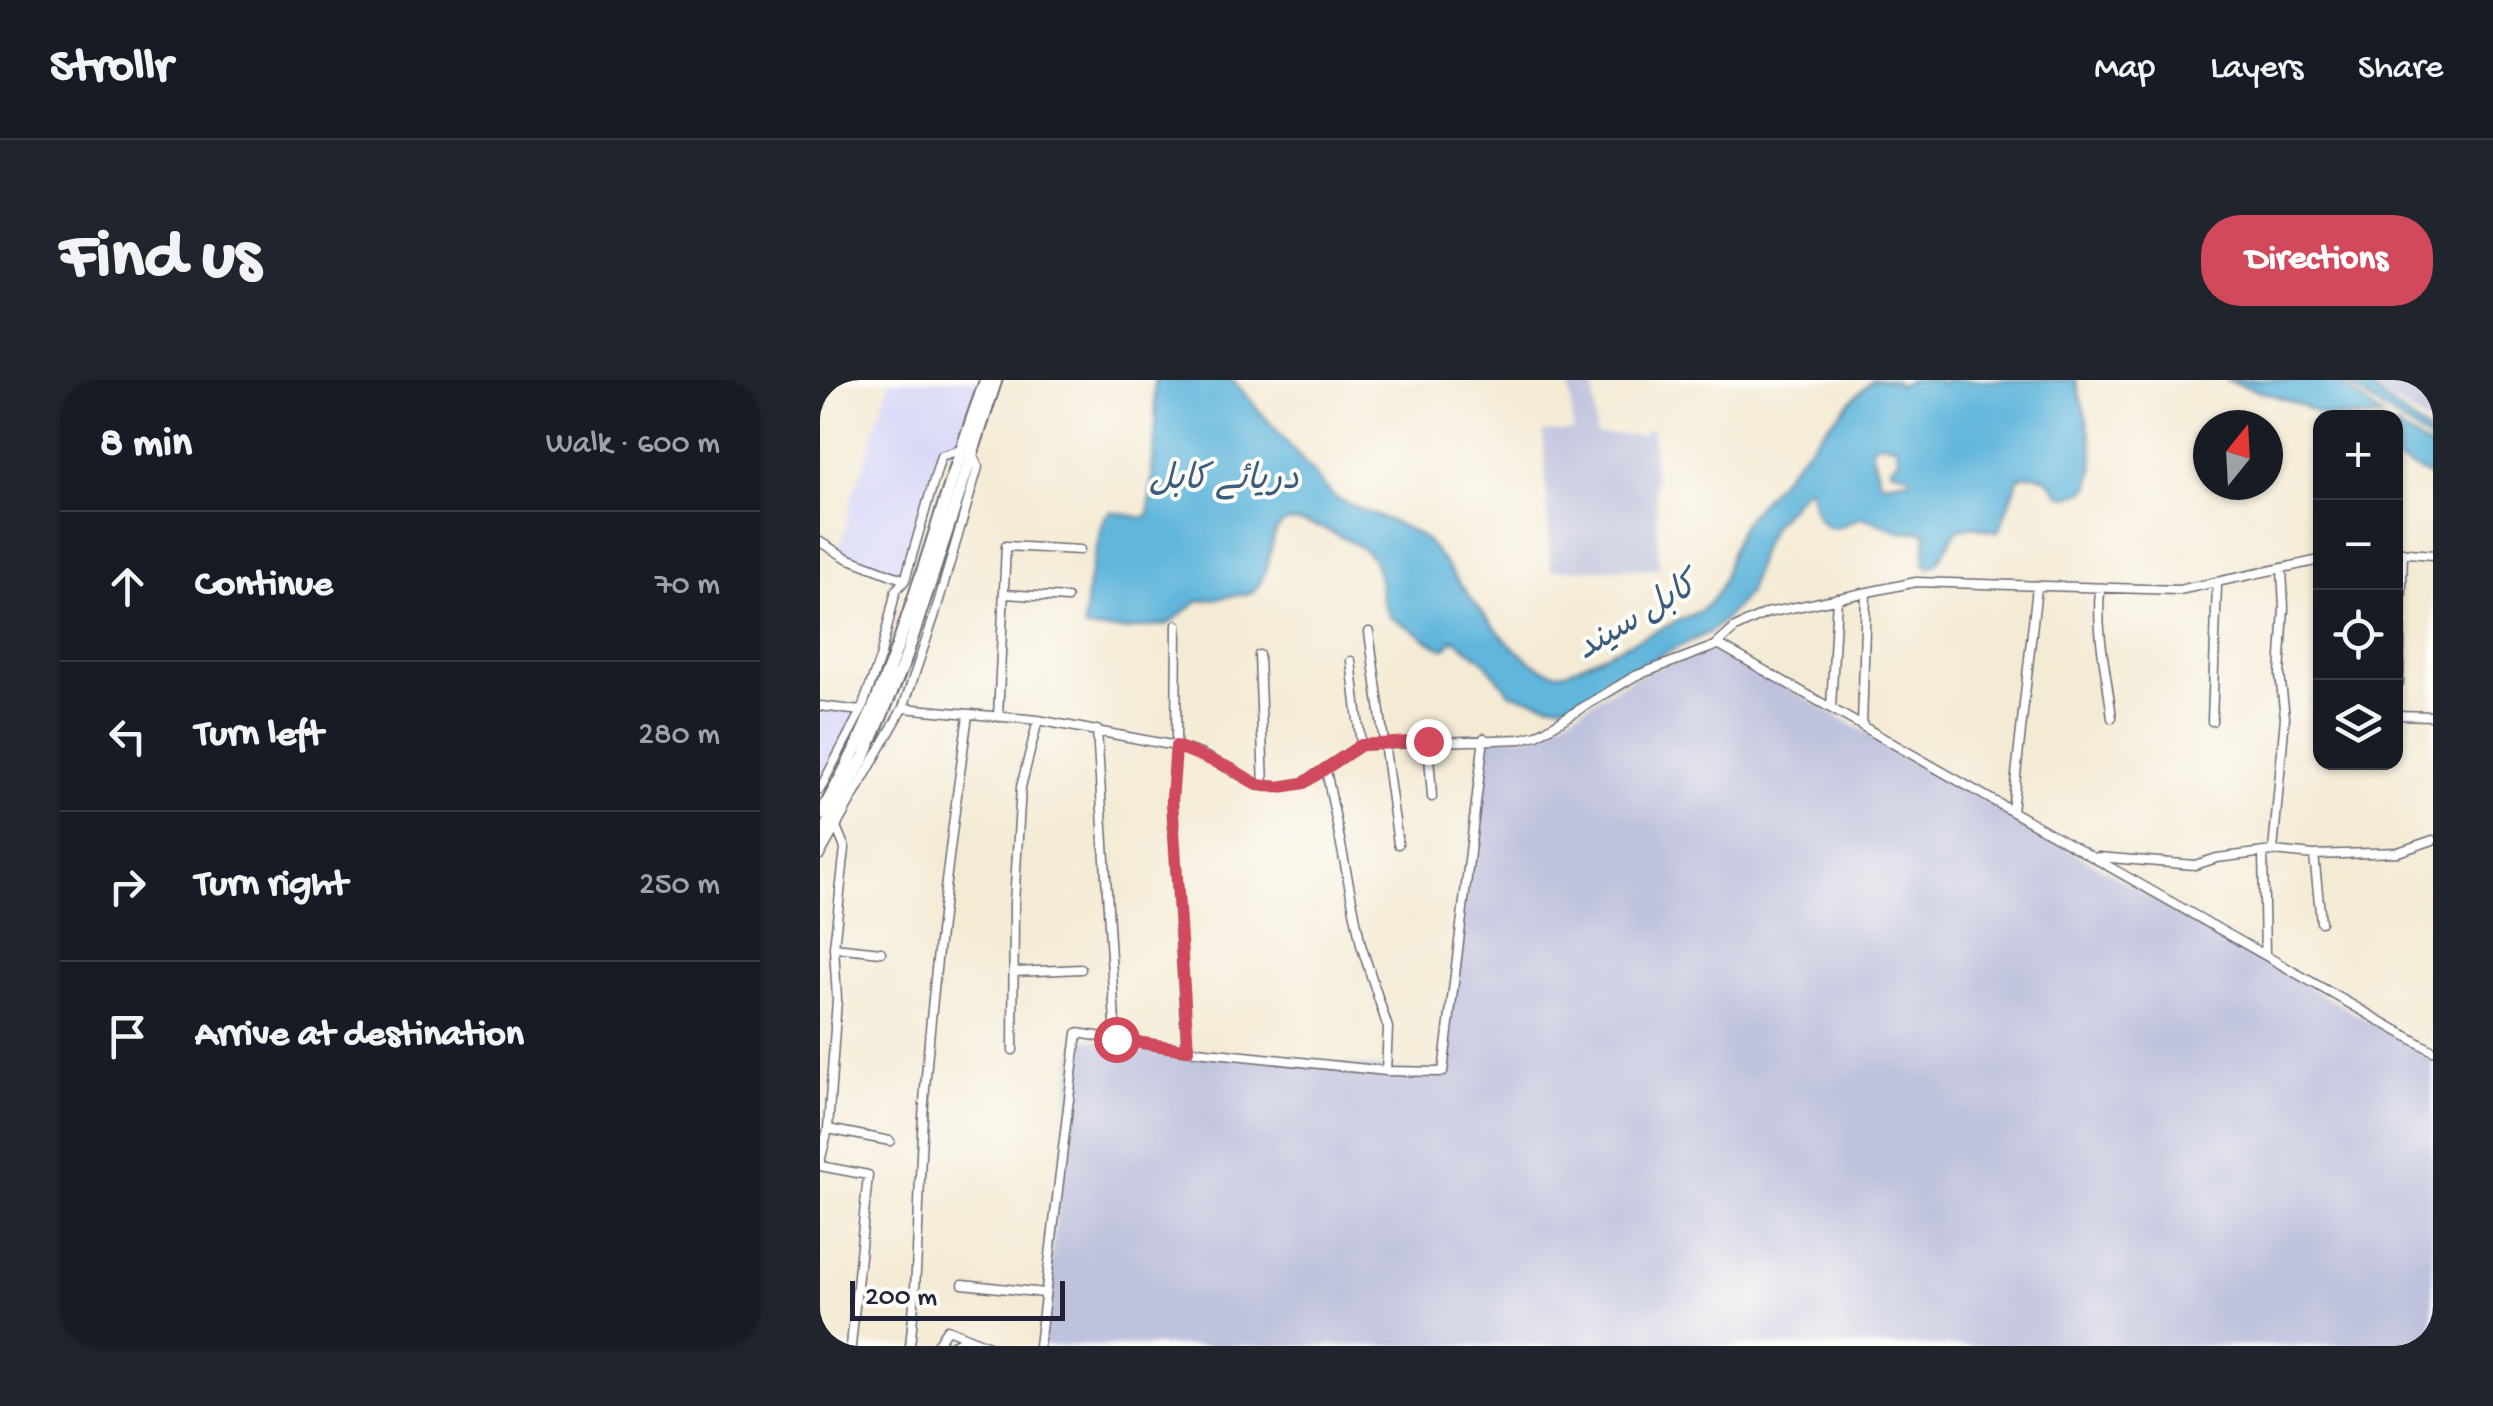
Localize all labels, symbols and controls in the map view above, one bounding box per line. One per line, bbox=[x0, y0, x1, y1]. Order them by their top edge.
text: Strollr bbox=[50, 41, 172, 98]
text: Map bbox=[2094, 49, 2155, 90]
text: Layers bbox=[2210, 49, 2303, 90]
text: Share bbox=[2358, 49, 2443, 90]
button: Directions bbox=[2201, 215, 2433, 306]
text: Find us bbox=[60, 219, 261, 302]
north arrow bbox=[2193, 410, 2283, 500]
map controls bbox=[2313, 410, 2403, 770]
button: + bbox=[2313, 410, 2403, 500]
text: 8 min bbox=[100, 421, 192, 470]
text: Walk · 600 m bbox=[546, 426, 720, 464]
water label: دریائے کابل bbox=[1149, 460, 1299, 502]
button: − bbox=[2313, 500, 2403, 590]
icon: ahead bbox=[100, 559, 155, 614]
water label: کابل سيند bbox=[1569, 563, 1711, 671]
text: Continue bbox=[195, 564, 333, 608]
text: 70 m bbox=[655, 567, 720, 605]
button: locate bbox=[2313, 590, 2403, 680]
button: layers bbox=[2313, 680, 2403, 770]
icon: left bbox=[100, 709, 155, 764]
text: Turn left bbox=[195, 714, 323, 758]
text: 280 m bbox=[638, 717, 720, 755]
route end bbox=[1406, 719, 1452, 765]
icon: right bbox=[100, 859, 155, 914]
text: Turn right bbox=[195, 864, 347, 908]
text: 250 m bbox=[639, 867, 720, 905]
icon: arrive bbox=[100, 1009, 155, 1064]
text: Arrive at destination bbox=[195, 1014, 524, 1058]
route start bbox=[1094, 1017, 1140, 1063]
scale bar bbox=[850, 1276, 1065, 1320]
text: 200 m bbox=[865, 1282, 937, 1315]

